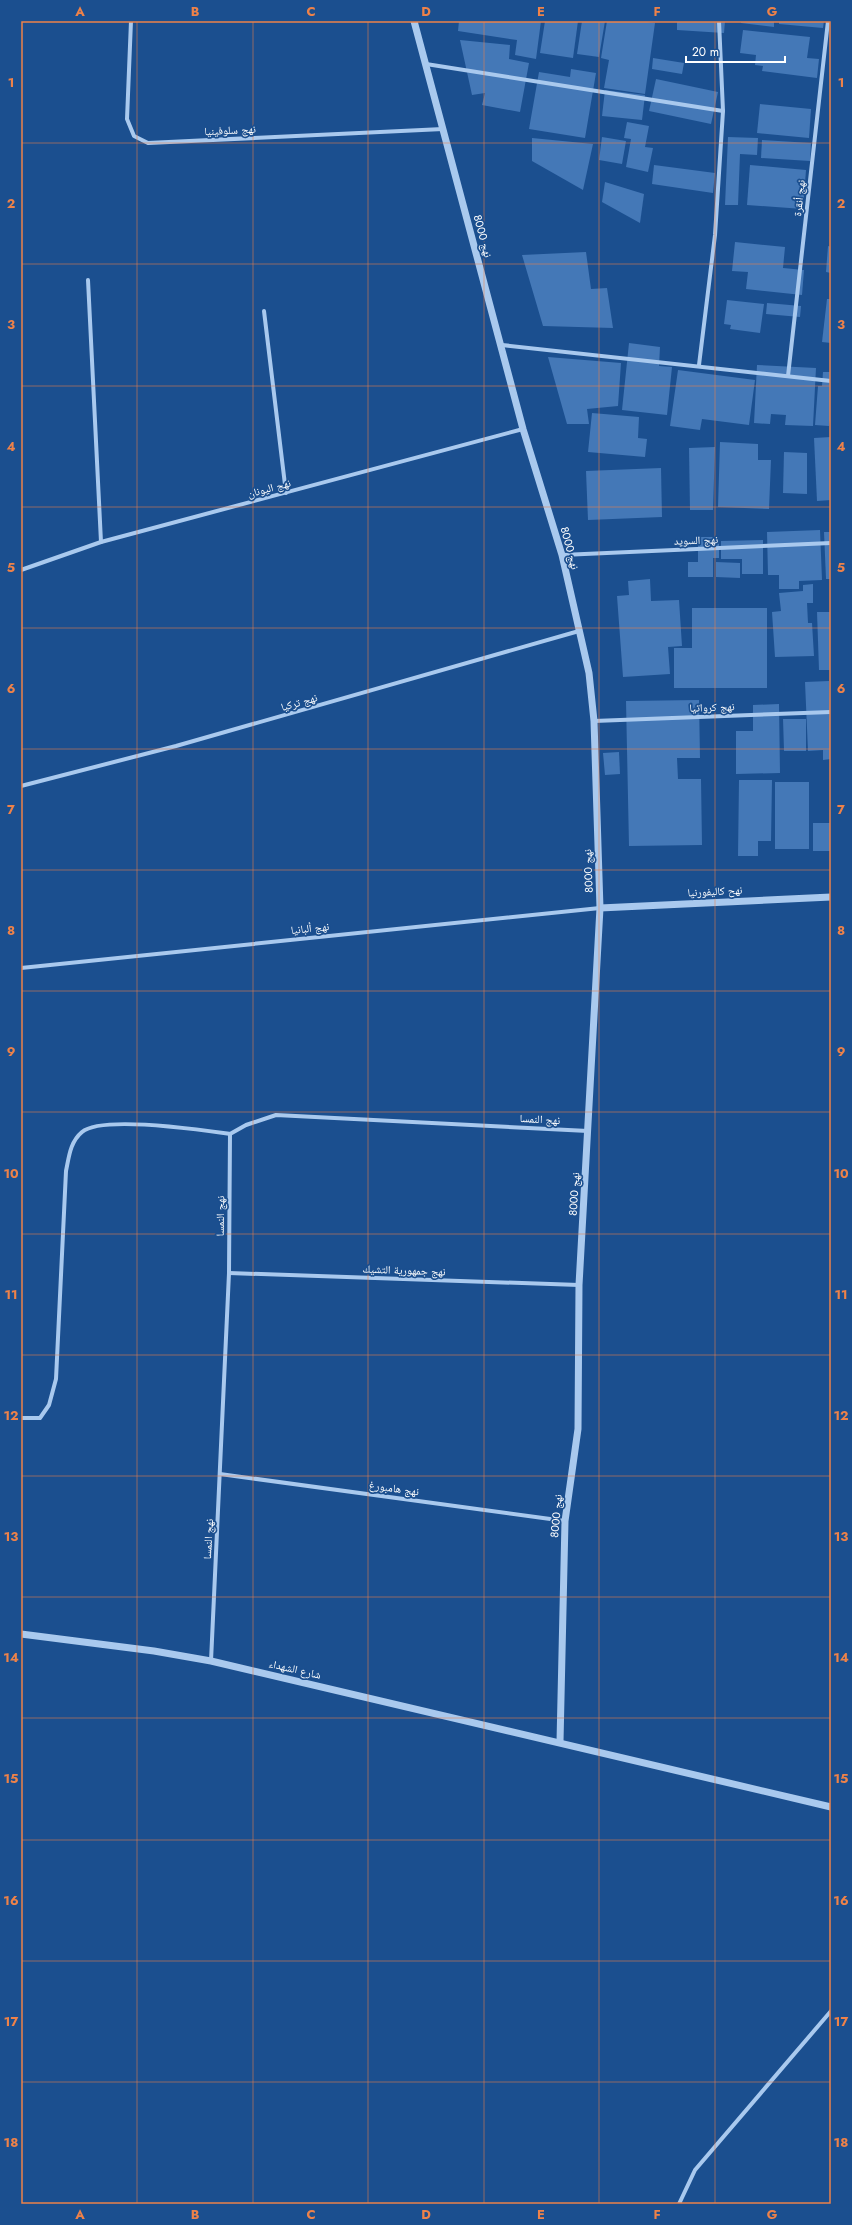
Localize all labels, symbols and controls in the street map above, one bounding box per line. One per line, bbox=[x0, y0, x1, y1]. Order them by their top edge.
text: A bbox=[74, 2, 85, 21]
text: B bbox=[191, 2, 200, 21]
text: C bbox=[306, 2, 316, 21]
text: D bbox=[421, 2, 431, 21]
text: E bbox=[537, 2, 545, 21]
text: F bbox=[653, 2, 661, 21]
text: G bbox=[767, 2, 778, 21]
scale bar bbox=[686, 38, 785, 64]
text: 20 m bbox=[692, 43, 719, 61]
text: 1 bbox=[8, 73, 14, 92]
text: 1 bbox=[838, 73, 844, 92]
street label: نهج سلوفينيا bbox=[204, 121, 256, 139]
street label: نهج أنقرة bbox=[789, 179, 809, 217]
text: 2 bbox=[7, 194, 15, 213]
text: 2 bbox=[837, 194, 845, 213]
street label: نهج 8000 bbox=[470, 213, 496, 259]
text: 3 bbox=[7, 315, 15, 334]
text: 3 bbox=[837, 315, 845, 334]
text: 4 bbox=[6, 437, 16, 456]
text: 4 bbox=[836, 437, 846, 456]
street label: نهج اليونان bbox=[246, 475, 292, 501]
street label: نهج 8000 bbox=[557, 525, 583, 571]
street label: نهج السويد bbox=[674, 531, 718, 549]
text: 5 bbox=[7, 558, 15, 577]
text: 5 bbox=[837, 558, 845, 577]
text: 6 bbox=[7, 679, 16, 698]
text: 6 bbox=[837, 679, 846, 698]
street label: نهج تركيا bbox=[279, 689, 319, 715]
street label: نهج كرواتيا bbox=[689, 698, 735, 716]
text: 7 bbox=[7, 800, 15, 819]
text: 7 bbox=[837, 800, 845, 819]
street label: نهج 8000 bbox=[579, 849, 597, 893]
street label: نهح كاليفورنيا bbox=[687, 882, 743, 900]
street label: نهج ألبانيا bbox=[290, 918, 330, 938]
text: 8 bbox=[7, 921, 15, 940]
text: 8 bbox=[837, 921, 845, 940]
text: 9 bbox=[7, 1042, 16, 1061]
text: 9 bbox=[837, 1042, 846, 1061]
street label: نهج النمسا bbox=[519, 1110, 561, 1128]
text: 10 bbox=[3, 1164, 19, 1183]
text: 10 bbox=[833, 1164, 849, 1183]
street label: نهج 8000 bbox=[564, 1172, 584, 1216]
street label: نهج النمسا bbox=[212, 1196, 228, 1236]
street label: نهج جمهورية التشيك bbox=[362, 1261, 446, 1279]
text: 11 bbox=[4, 1285, 18, 1304]
text: 11 bbox=[834, 1285, 848, 1304]
text: 12 bbox=[3, 1406, 19, 1425]
text: 12 bbox=[833, 1406, 849, 1425]
street label: نهج هامبورغ bbox=[368, 1477, 420, 1499]
street label: نهج 8000 bbox=[546, 1494, 566, 1538]
street label: نهج النمسا bbox=[199, 1518, 217, 1560]
text: 13 bbox=[4, 1527, 18, 1546]
text: 13 bbox=[834, 1527, 848, 1546]
text: 14 bbox=[3, 1648, 19, 1667]
text: 14 bbox=[833, 1648, 849, 1667]
street label: شارع الشهداء bbox=[267, 1655, 323, 1683]
text: 15 bbox=[3, 1769, 19, 1788]
text: 15 bbox=[833, 1769, 849, 1788]
text: 16 bbox=[3, 1891, 19, 1910]
text: 16 bbox=[833, 1891, 849, 1910]
text: 17 bbox=[4, 2012, 18, 2031]
text: 17 bbox=[834, 2012, 848, 2031]
text: 18 bbox=[4, 2133, 18, 2152]
text: 18 bbox=[834, 2133, 848, 2152]
text: A bbox=[74, 2205, 85, 2224]
text: B bbox=[191, 2205, 200, 2224]
text: C bbox=[306, 2205, 316, 2224]
text: D bbox=[421, 2205, 431, 2224]
text: E bbox=[537, 2205, 545, 2224]
text: F bbox=[653, 2205, 661, 2224]
text: G bbox=[767, 2205, 778, 2224]

